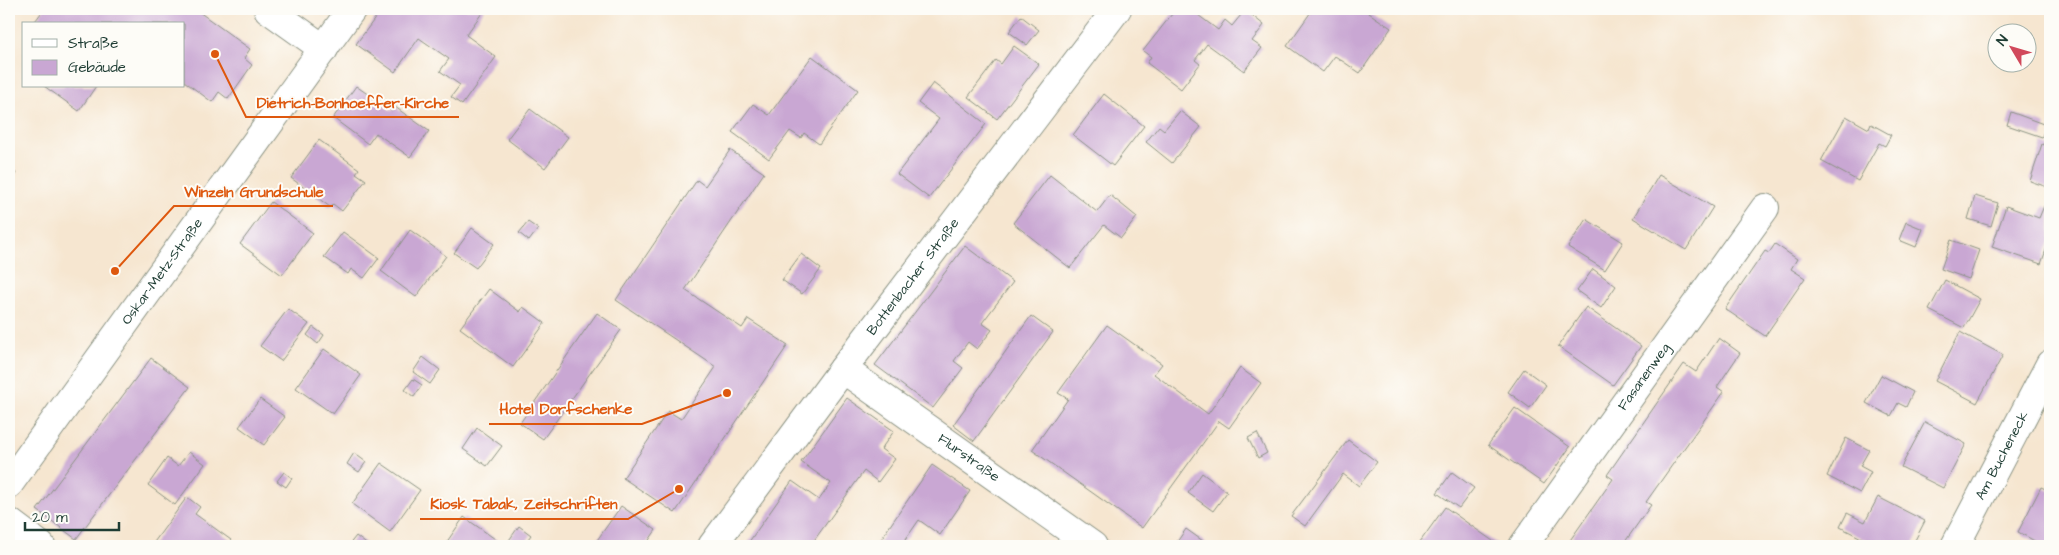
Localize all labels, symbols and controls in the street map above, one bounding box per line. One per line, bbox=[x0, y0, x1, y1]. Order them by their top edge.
legend bbox=[22, 22, 185, 88]
north arrow bbox=[1986, 22, 2036, 72]
text: N bbox=[1992, 31, 2013, 50]
text: Straße bbox=[68, 33, 118, 54]
text: Gebäude bbox=[68, 57, 126, 78]
callout: Dietrich-Bonhoeffer-Kirche bbox=[246, 87, 459, 117]
text: Dietrich-Bonhoeffer-Kirche bbox=[257, 93, 449, 114]
callout: Winzeln Grundschule bbox=[174, 176, 333, 206]
text: Winzeln Grundschule bbox=[183, 182, 324, 203]
street label: Oskar-Metz-Straße bbox=[117, 214, 208, 329]
street label: Bottenbacher Straße bbox=[862, 214, 965, 340]
street label: Fasanenweg bbox=[1613, 339, 1675, 415]
callout: Hotel Dorfschenke bbox=[489, 394, 642, 424]
text: Hotel Dorfschenke bbox=[500, 399, 632, 420]
street label: Am Bucheneck bbox=[1971, 407, 2034, 504]
street label: Flurstraße bbox=[934, 429, 1004, 487]
callout: Kiosk Tabak, Zeitschriften bbox=[420, 489, 628, 519]
text: Kiosk Tabak, Zeitschriften bbox=[430, 494, 618, 515]
scale bar bbox=[25, 500, 119, 532]
text: 20 m bbox=[32, 507, 68, 528]

